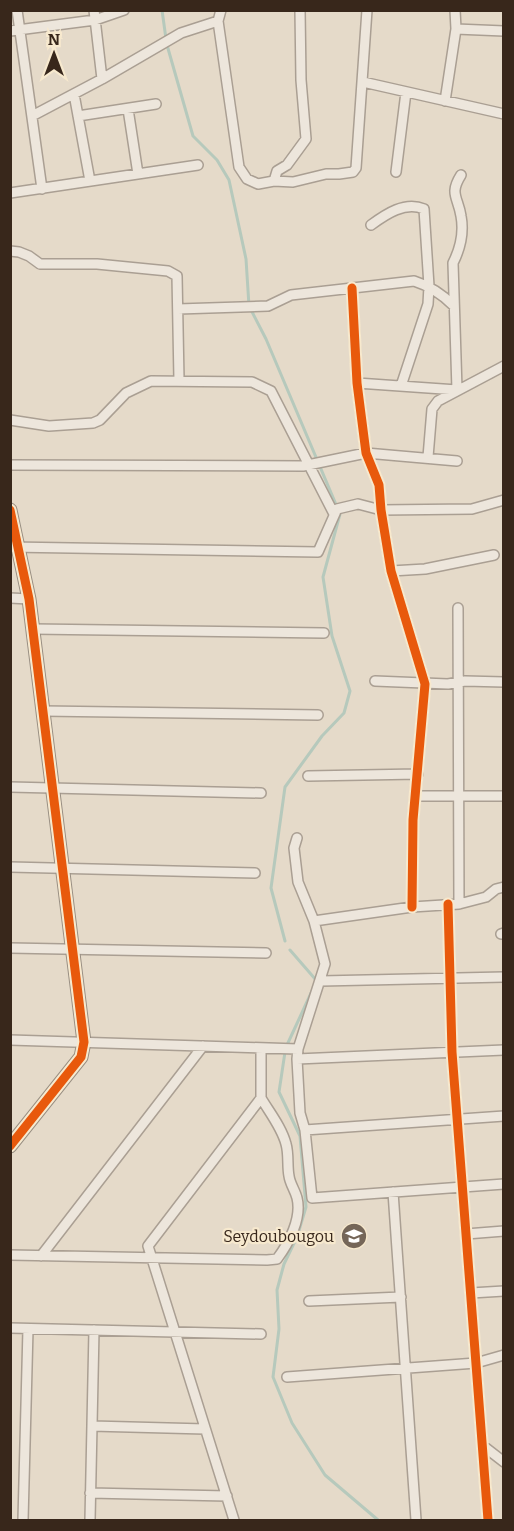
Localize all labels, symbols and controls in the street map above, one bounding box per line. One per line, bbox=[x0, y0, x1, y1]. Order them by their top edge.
north arrow bbox=[24, 24, 84, 84]
text: N bbox=[48, 30, 60, 49]
school or university icon: Seydoubougou bbox=[339, 1221, 369, 1251]
place label: Seydoubougou bbox=[223, 1227, 334, 1246]

